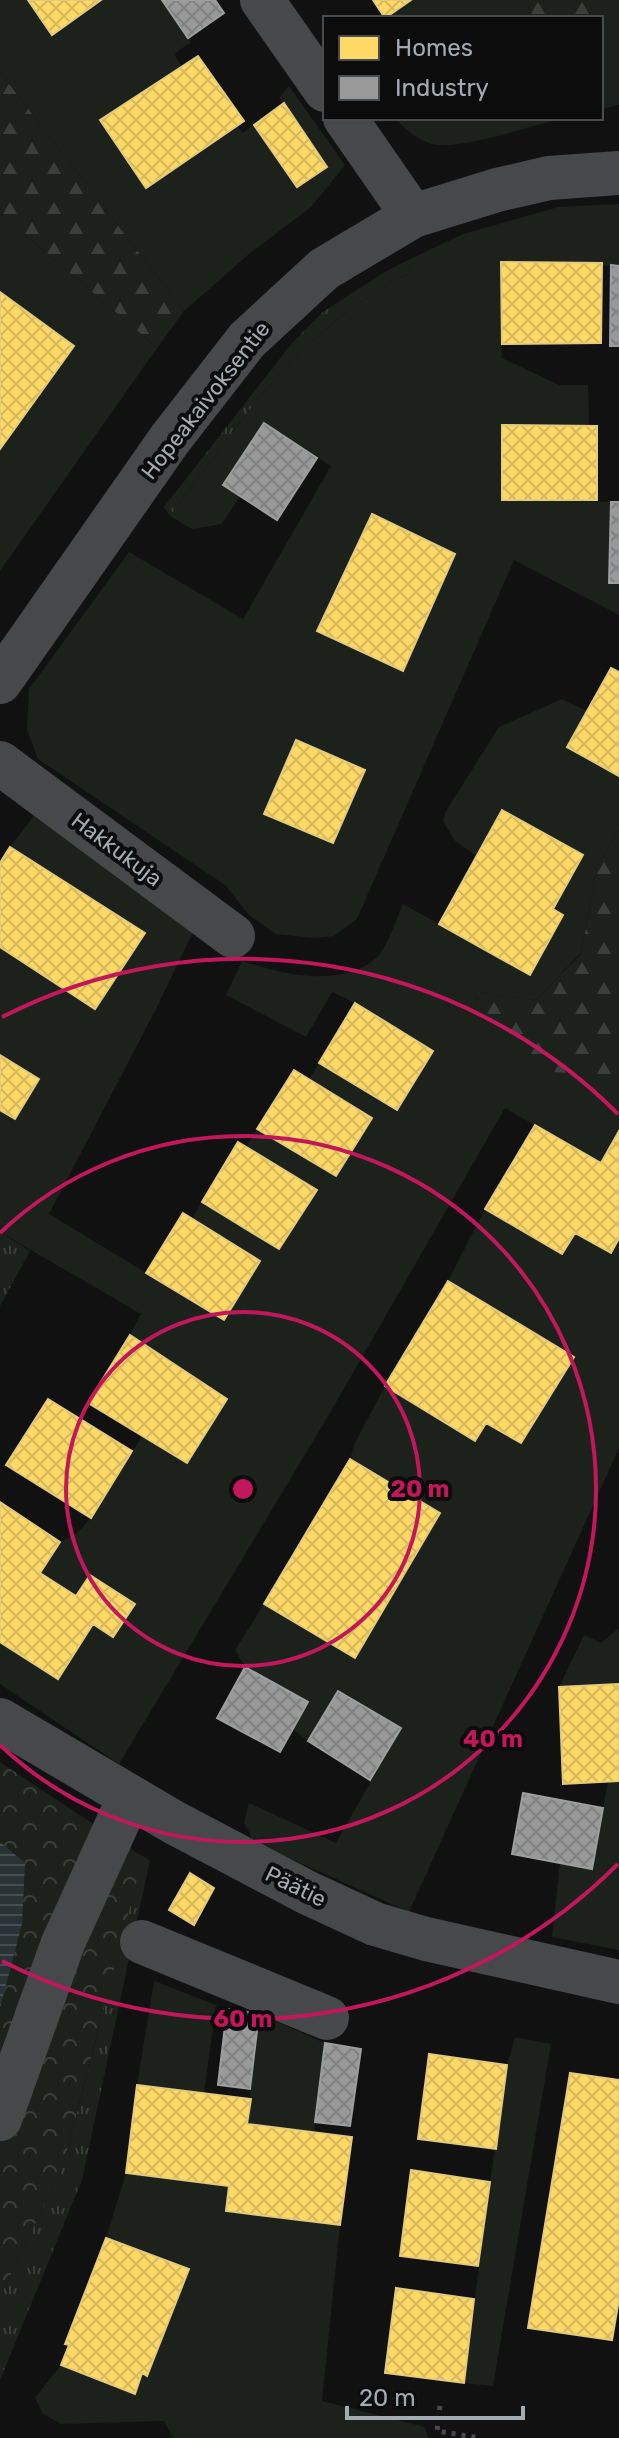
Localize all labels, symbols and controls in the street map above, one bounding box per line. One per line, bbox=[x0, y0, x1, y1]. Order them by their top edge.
legend bbox=[323, 16, 603, 120]
text: Homes bbox=[395, 34, 473, 62]
text: Industry bbox=[395, 74, 489, 102]
street label: Hopeakaivoksentie bbox=[135, 316, 275, 485]
street label: Hakkukuja bbox=[66, 807, 167, 892]
centre of rings bbox=[229, 1475, 257, 1503]
text: 20 m bbox=[390, 1475, 450, 1503]
text: 40 m bbox=[463, 1725, 523, 1753]
street label: Päätie bbox=[261, 1860, 331, 1913]
text: 60 m bbox=[213, 2005, 273, 2033]
scale bar bbox=[347, 2370, 523, 2420]
text: 20 m bbox=[359, 2384, 416, 2412]

